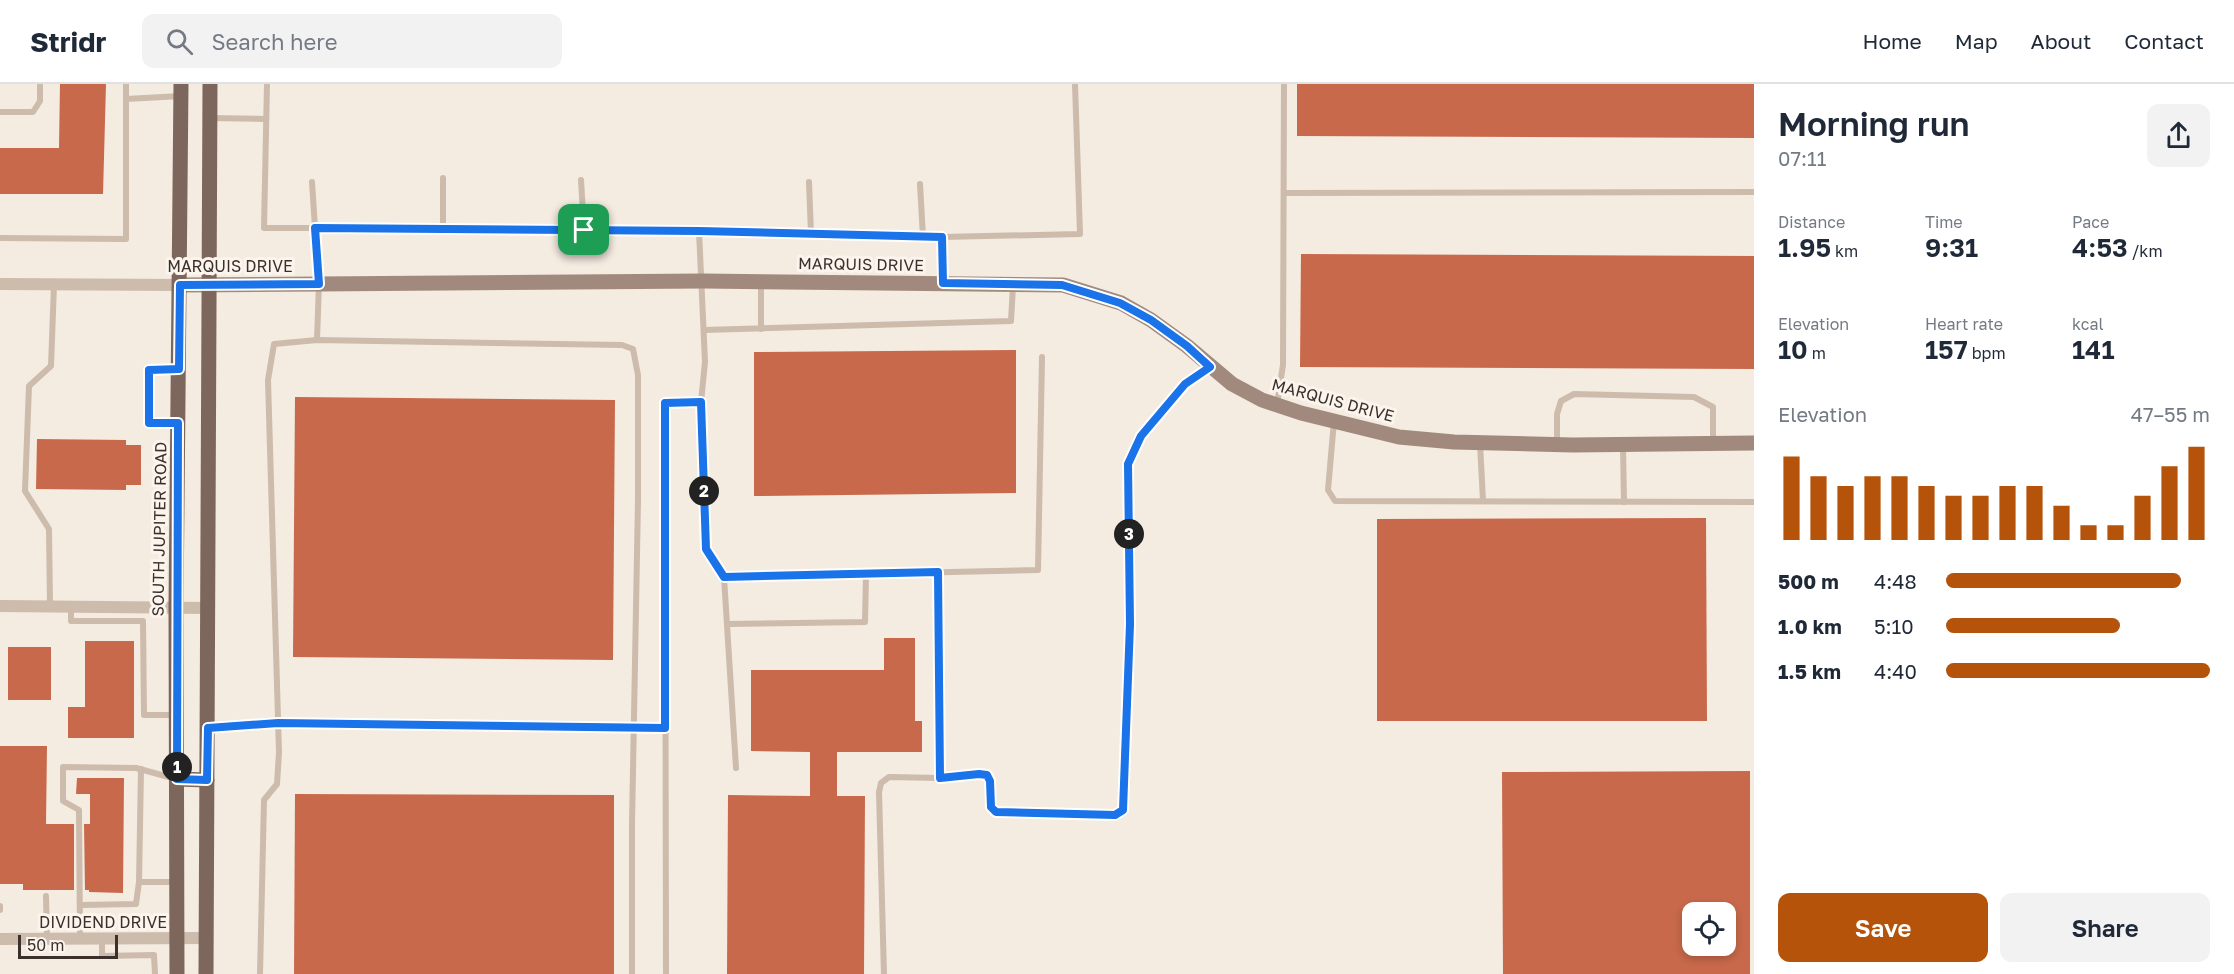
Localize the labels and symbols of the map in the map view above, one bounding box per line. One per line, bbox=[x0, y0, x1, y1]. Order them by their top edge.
pin bbox=[558, 204, 609, 255]
street label: MARQUIS DRIVE bbox=[798, 253, 924, 275]
street label: MARQUIS DRIVE bbox=[167, 256, 293, 276]
street label: MARQUIS DRIVE bbox=[1270, 374, 1396, 426]
street label: SOUTH JUPITER ROAD bbox=[147, 441, 171, 617]
pin: 2 bbox=[689, 476, 719, 506]
pin: 3 bbox=[1114, 519, 1144, 549]
pin: 1 bbox=[162, 752, 192, 782]
street label: DIVIDEND DRIVE bbox=[39, 912, 167, 932]
scale bar bbox=[18, 932, 118, 960]

